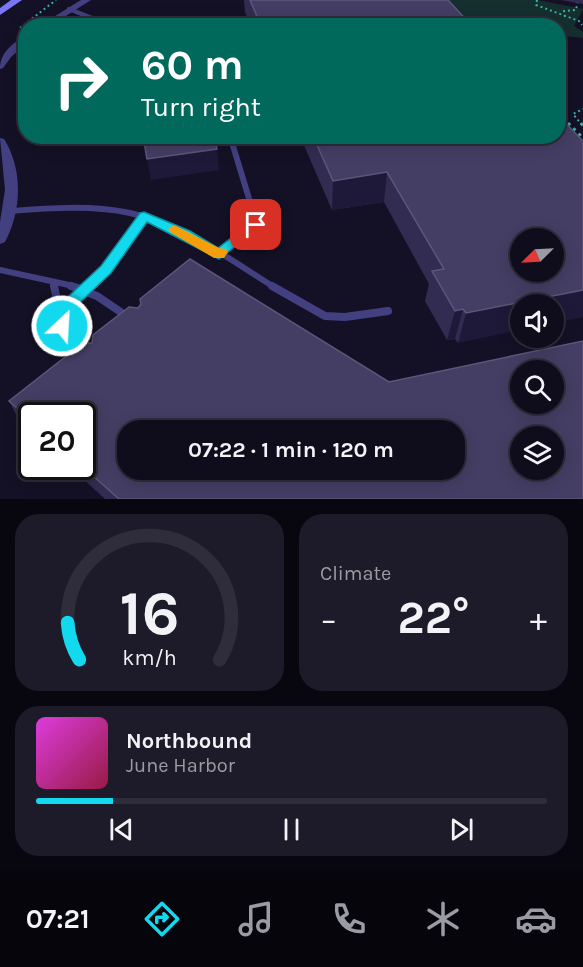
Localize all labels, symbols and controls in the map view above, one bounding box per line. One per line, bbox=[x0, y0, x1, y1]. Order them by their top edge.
text: 60 m bbox=[141, 40, 244, 90]
icon: right bbox=[42, 42, 120, 120]
text: Turn right bbox=[141, 91, 261, 123]
pin bbox=[230, 199, 281, 250]
icon: arrive bbox=[239, 208, 272, 241]
north arrow bbox=[510, 228, 564, 282]
map controls bbox=[510, 228, 564, 480]
position arrow bbox=[30, 294, 94, 358]
button: sound bbox=[510, 294, 564, 348]
button: search bbox=[510, 360, 564, 414]
speed limit sign: 20 bbox=[18, 402, 96, 480]
button: layers bbox=[510, 426, 564, 480]
text: 07:22 · 1 min · 120 m bbox=[188, 437, 394, 463]
text: Climate bbox=[320, 562, 391, 585]
text: 16 bbox=[119, 577, 180, 650]
text: 22° bbox=[398, 592, 469, 644]
text: − bbox=[320, 600, 337, 638]
text: + bbox=[530, 600, 547, 638]
text: km/h bbox=[122, 645, 177, 670]
text: Northbound bbox=[126, 728, 252, 754]
text: June Harbor bbox=[126, 754, 235, 777]
icon: previous bbox=[105, 813, 138, 846]
icon: pause bbox=[275, 813, 308, 846]
icon: next bbox=[445, 813, 478, 846]
icon: directions bbox=[141, 898, 183, 940]
icon: music bbox=[235, 898, 277, 940]
icon: phone bbox=[328, 898, 370, 940]
icon: climate bbox=[422, 898, 464, 940]
icon: car bbox=[515, 898, 557, 940]
text: 07:21 bbox=[26, 903, 90, 935]

